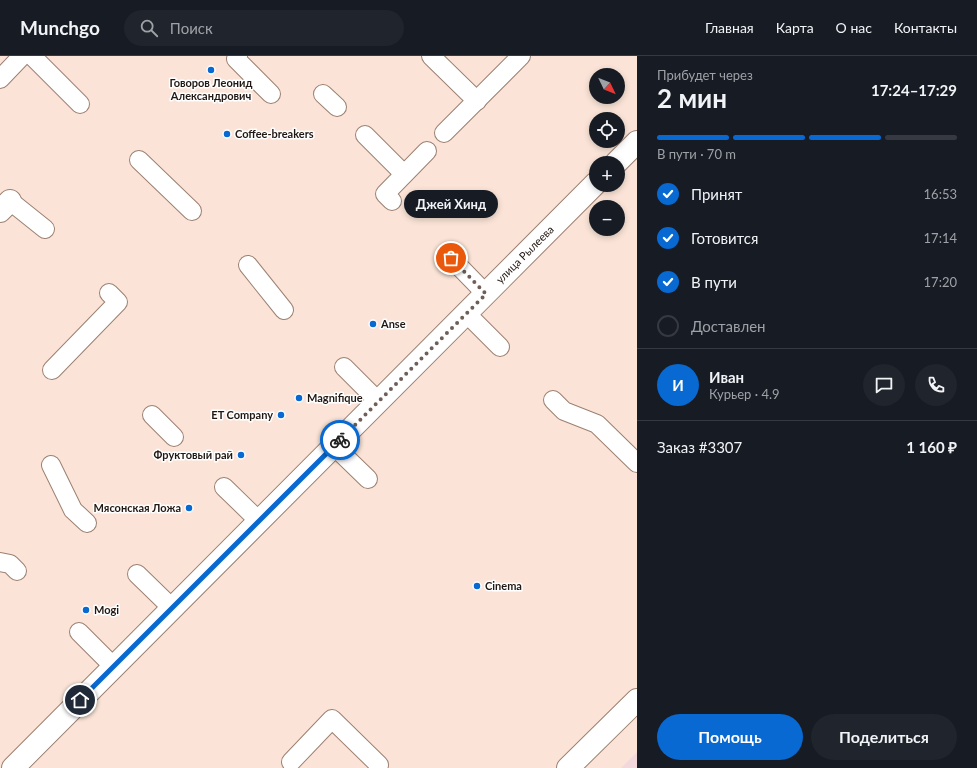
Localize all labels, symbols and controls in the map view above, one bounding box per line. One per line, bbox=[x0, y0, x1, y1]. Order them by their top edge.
search box bbox=[124, 10, 404, 46]
text: Munchgo bbox=[20, 16, 100, 39]
icon: search bbox=[138, 17, 160, 39]
text: Поиск bbox=[170, 19, 213, 37]
text: Главная bbox=[705, 19, 754, 36]
text: Карта bbox=[776, 19, 814, 36]
text: О нас bbox=[836, 19, 872, 36]
text: Контакты bbox=[894, 19, 957, 36]
marker: Говоров Леонид Александрович bbox=[206, 65, 216, 75]
text: Прибудет через bbox=[657, 67, 753, 83]
north arrow bbox=[589, 68, 625, 104]
map controls bbox=[589, 68, 625, 236]
place label: Говоров Леонид Александрович bbox=[170, 76, 252, 102]
text: 17:24–17:29 bbox=[871, 81, 957, 99]
text: 2 мин bbox=[657, 82, 727, 114]
button: locate bbox=[589, 112, 625, 148]
place label: Coffee-breakers bbox=[235, 127, 314, 140]
marker: Coffee-breakers bbox=[222, 129, 232, 139]
text: В пути · 70 m bbox=[657, 146, 736, 162]
button: + bbox=[589, 156, 625, 192]
icon: check bbox=[657, 183, 679, 205]
text: Принят bbox=[691, 185, 742, 203]
text: 16:53 bbox=[924, 186, 957, 202]
callout: Джей Хинд bbox=[404, 190, 498, 218]
text: Джей Хинд bbox=[416, 196, 486, 212]
button: − bbox=[589, 200, 625, 236]
street label: улица Рылеева bbox=[493, 222, 556, 286]
icon: check bbox=[657, 227, 679, 249]
text: Готовится bbox=[691, 229, 758, 247]
text: 17:14 bbox=[924, 230, 957, 246]
pin bbox=[434, 241, 468, 275]
icon: bag bbox=[440, 247, 462, 269]
icon: check bbox=[657, 271, 679, 293]
text: В пути bbox=[691, 273, 737, 291]
text: 17:20 bbox=[924, 274, 957, 290]
place label: Anse bbox=[380, 317, 406, 330]
text: Доставлен bbox=[691, 317, 766, 335]
marker: Anse bbox=[368, 319, 378, 329]
button: chat bbox=[863, 364, 905, 406]
button: phone bbox=[915, 364, 957, 406]
text: Иван bbox=[709, 368, 744, 386]
text: И bbox=[672, 376, 684, 394]
text: Курьер · 4.9 bbox=[709, 386, 780, 402]
place label: Magnifique bbox=[307, 391, 363, 404]
marker: Magnifique bbox=[294, 393, 304, 403]
place label: ET Company bbox=[211, 408, 273, 421]
marker: ET Company bbox=[276, 410, 286, 420]
courier bbox=[320, 420, 360, 460]
icon: bike bbox=[329, 429, 351, 451]
text: Заказ #3307 bbox=[657, 438, 742, 456]
text: 1 160 ₽ bbox=[906, 438, 957, 456]
place label: Фруктовый рай bbox=[154, 448, 233, 461]
marker: Фруктовый рай bbox=[236, 450, 246, 460]
place label: Мясонская Ложа bbox=[94, 501, 181, 514]
marker: Мясонская Ложа bbox=[184, 503, 194, 513]
place label: Cinema bbox=[485, 579, 522, 592]
marker: Cinema bbox=[472, 581, 482, 591]
place label: Mogi bbox=[94, 603, 119, 616]
marker: Mogi bbox=[81, 605, 91, 615]
pin bbox=[63, 683, 97, 717]
icon: home bbox=[69, 689, 91, 711]
button: Помощь bbox=[657, 714, 803, 760]
button: Поделиться bbox=[811, 714, 957, 760]

